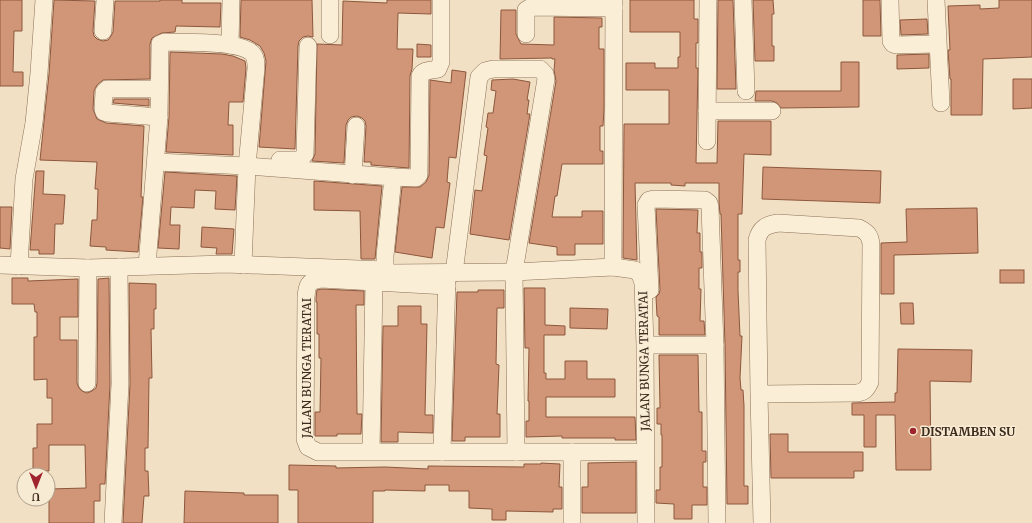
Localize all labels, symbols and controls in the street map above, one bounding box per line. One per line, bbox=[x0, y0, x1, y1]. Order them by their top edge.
street label: JALAN BUNGA TERATAI bbox=[635, 291, 653, 432]
street label: JALAN BUNGA TERATAI bbox=[299, 298, 314, 439]
place label: DISTAMBEN SU bbox=[921, 424, 1015, 439]
marker: DISTAMBEN SU bbox=[908, 426, 918, 436]
north arrow bbox=[16, 467, 56, 507]
text: U bbox=[31, 490, 40, 504]

